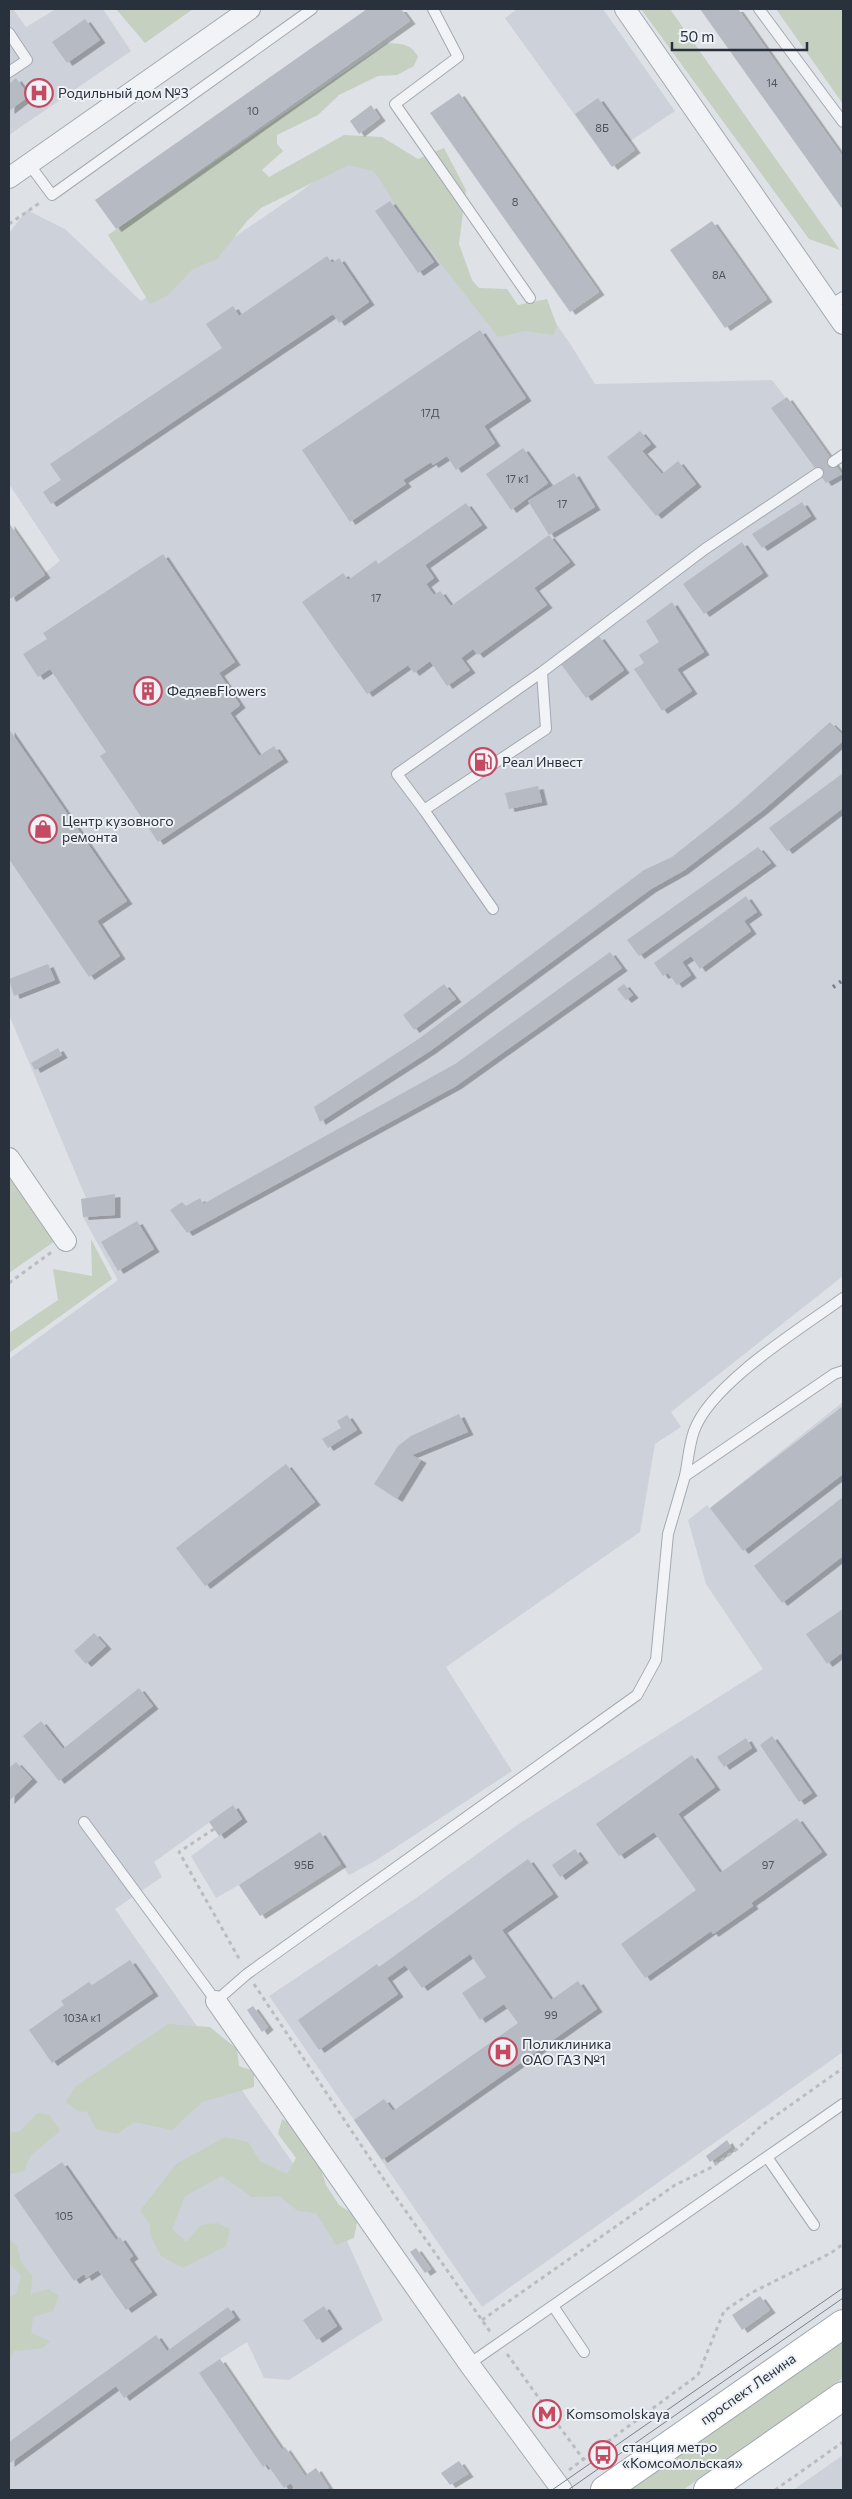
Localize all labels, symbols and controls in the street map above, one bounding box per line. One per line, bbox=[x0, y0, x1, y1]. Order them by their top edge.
scale bar bbox=[672, 20, 807, 52]
text: 50 m bbox=[680, 27, 714, 45]
house number: 14 bbox=[766, 76, 778, 89]
hospital icon: Родильный дом №3 bbox=[24, 78, 54, 108]
place label: Родильный дом №3 bbox=[58, 84, 189, 101]
house number: 10 bbox=[247, 104, 259, 117]
house number: 8Б bbox=[595, 121, 609, 134]
house number: 8 bbox=[512, 195, 519, 208]
house number: 8А bbox=[712, 268, 726, 281]
house number: 17Д bbox=[420, 406, 440, 419]
house number: 17 к1 bbox=[505, 472, 529, 485]
house number: 17 bbox=[557, 497, 567, 510]
house number: 17 bbox=[371, 591, 381, 604]
building icon: ФедяевFlowers bbox=[133, 676, 163, 706]
place label: ФедяевFlowers bbox=[167, 682, 266, 699]
fuel station icon: Реал Инвест bbox=[468, 747, 498, 777]
place label: Реал Инвест bbox=[502, 753, 583, 770]
place label: Центр кузовного ремонта bbox=[62, 812, 174, 845]
shop icon: Центр кузовного ремонта bbox=[28, 814, 58, 844]
house number: 95Б bbox=[294, 1858, 314, 1871]
house number: 97 bbox=[762, 1858, 774, 1871]
house number: 99 bbox=[544, 2008, 558, 2021]
house number: 103А к1 bbox=[63, 2011, 101, 2024]
place label: Поликлиника ОАО ГАЗ №1 bbox=[522, 2035, 611, 2068]
hospital icon: Поликлиника ОАО ГАЗ №1 bbox=[488, 2037, 518, 2067]
house number: 105 bbox=[55, 2209, 73, 2222]
street label: проспект Ленина bbox=[697, 2349, 799, 2428]
metro station icon: Komsomolskaya bbox=[532, 2399, 562, 2429]
place label: Komsomolskaya bbox=[566, 2405, 670, 2422]
place label: станция метро «Комсомольская» bbox=[622, 2438, 743, 2471]
bus stop icon: станция метро «Комсомольская» bbox=[588, 2440, 618, 2470]

